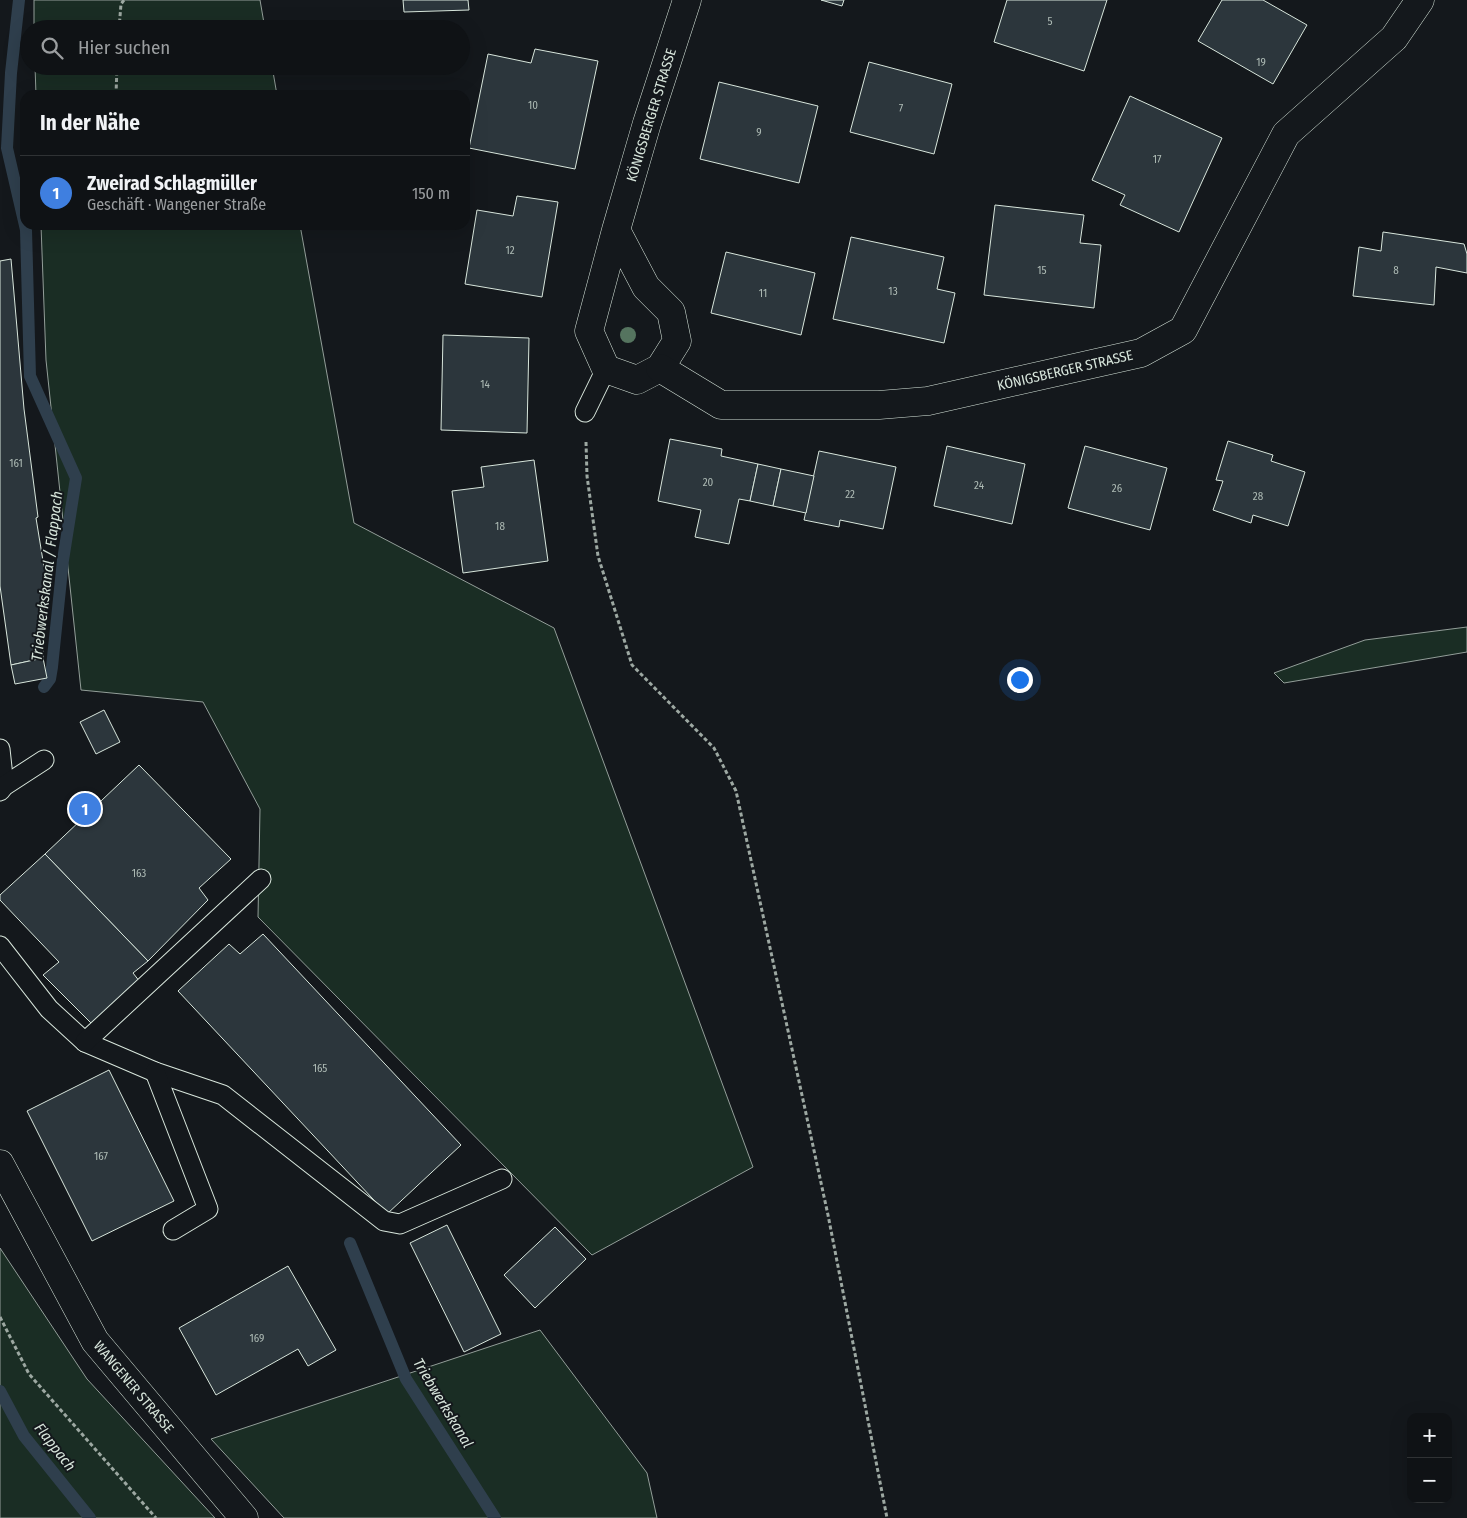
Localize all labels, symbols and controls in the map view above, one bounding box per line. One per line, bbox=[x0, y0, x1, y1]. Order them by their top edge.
house number: 5 bbox=[1047, 15, 1053, 28]
search box bbox=[20, 20, 470, 75]
icon: search bbox=[38, 34, 66, 62]
text: Hier suchen bbox=[78, 36, 170, 59]
street label: KÖNIGSBERGER STRASSE bbox=[622, 46, 680, 184]
house number: 19 bbox=[1256, 56, 1266, 69]
house number: 10 bbox=[528, 99, 538, 112]
house number: 7 bbox=[899, 102, 904, 115]
text: In der Nähe bbox=[40, 110, 140, 136]
house number: 9 bbox=[756, 126, 762, 139]
house number: 17 bbox=[1153, 153, 1162, 166]
text: Zweirad Schlagmüller bbox=[87, 172, 257, 195]
text: 1 bbox=[53, 184, 59, 203]
text: 150 m bbox=[412, 184, 450, 203]
text: Geschäft · Wangener Straße bbox=[87, 195, 266, 214]
house number: 12 bbox=[505, 244, 515, 257]
house number: 15 bbox=[1037, 264, 1047, 277]
house number: 8 bbox=[1393, 264, 1399, 277]
house number: 13 bbox=[888, 285, 898, 298]
house number: 11 bbox=[759, 287, 767, 300]
street label: KÖNIGSBERGER STRASSE bbox=[995, 346, 1135, 394]
house number: 14 bbox=[480, 378, 490, 391]
house number: 161 bbox=[9, 457, 23, 470]
house number: 20 bbox=[703, 476, 714, 489]
house number: 24 bbox=[974, 479, 985, 492]
house number: 26 bbox=[1112, 482, 1123, 495]
house number: 22 bbox=[845, 488, 855, 501]
water label: Triebwerkskanal / Flappach bbox=[28, 490, 66, 662]
house number: 28 bbox=[1253, 490, 1264, 503]
house number: 18 bbox=[495, 520, 505, 533]
your location bbox=[1007, 667, 1033, 693]
pin: 1 bbox=[69, 790, 101, 828]
house number: 163 bbox=[132, 867, 146, 880]
house number: 165 bbox=[313, 1062, 327, 1075]
house number: 167 bbox=[94, 1150, 109, 1163]
house number: 169 bbox=[250, 1332, 264, 1345]
street label: WANGENER STRASSE bbox=[90, 1338, 177, 1437]
water label: Triebwerkskanal bbox=[409, 1355, 477, 1451]
map controls bbox=[1407, 1413, 1452, 1503]
button: + bbox=[1407, 1413, 1452, 1458]
water label: Flappach bbox=[31, 1419, 79, 1475]
button: − bbox=[1407, 1458, 1452, 1503]

